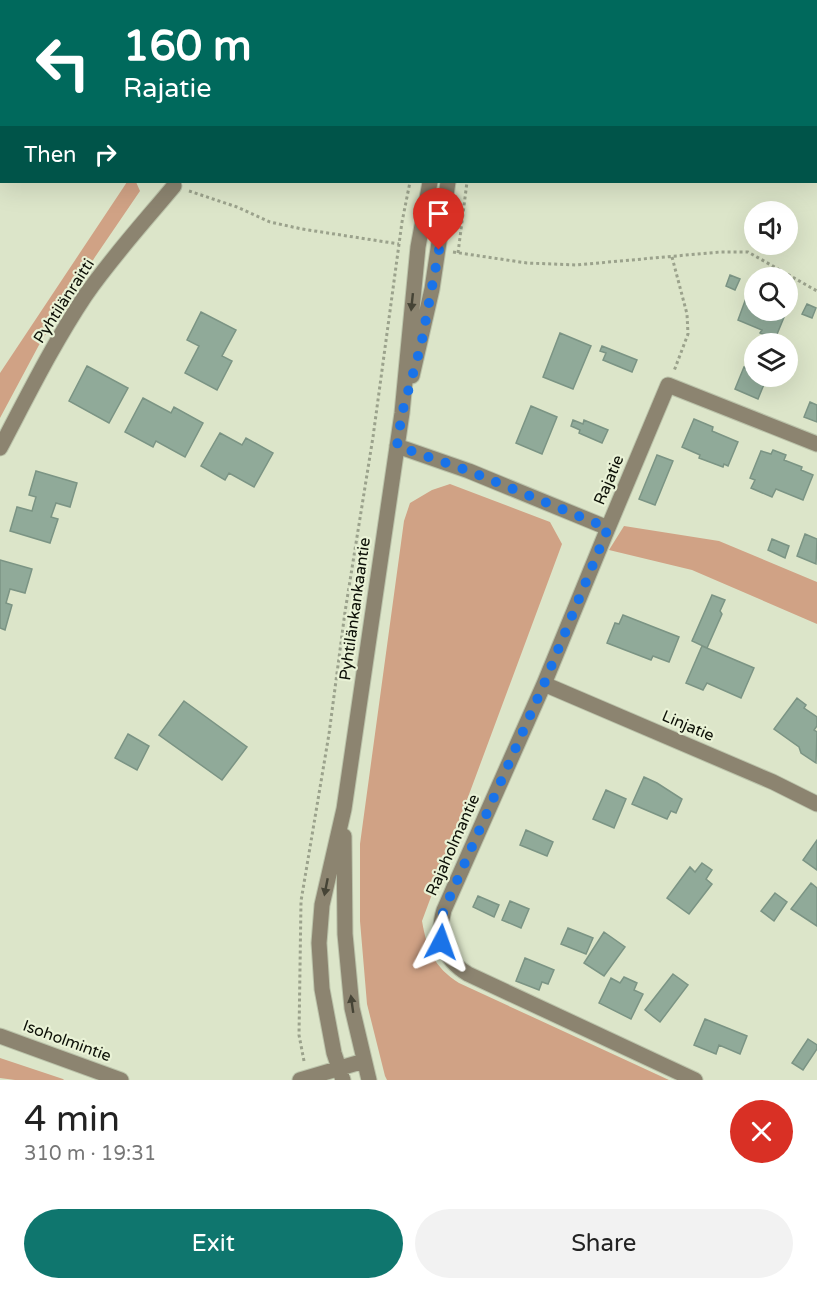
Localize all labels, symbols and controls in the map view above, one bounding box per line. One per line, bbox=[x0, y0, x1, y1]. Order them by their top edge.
text: 160 m bbox=[123, 21, 252, 72]
icon: left bbox=[24, 24, 102, 102]
text: Rajatie bbox=[123, 72, 211, 105]
icon: right bbox=[89, 138, 122, 171]
text: Then bbox=[24, 142, 77, 168]
pin bbox=[413, 188, 464, 250]
icon: arrive bbox=[422, 197, 455, 230]
map controls bbox=[744, 201, 798, 387]
button: sound bbox=[744, 201, 798, 255]
street label: Pyhtilänraitti bbox=[29, 255, 99, 347]
button: search bbox=[744, 267, 798, 321]
one-way arrow bbox=[407, 292, 417, 311]
button: layers bbox=[744, 333, 798, 387]
street label: Rajatie bbox=[590, 452, 628, 508]
street label: Pyhtilänkankaantie bbox=[335, 536, 375, 682]
street label: Linjatie bbox=[659, 706, 717, 746]
street label: Rajaholmantie bbox=[422, 791, 484, 899]
one-way arrow bbox=[321, 877, 330, 896]
position arrow bbox=[409, 910, 473, 974]
one-way arrow bbox=[347, 995, 356, 1014]
street label: Isoholmintie bbox=[20, 1016, 114, 1066]
text: 4 min bbox=[24, 1098, 120, 1141]
button: close bbox=[730, 1100, 793, 1163]
text: 310 m · 19:31 bbox=[24, 1142, 156, 1166]
button: Exit bbox=[24, 1209, 403, 1278]
button: Share bbox=[415, 1209, 793, 1278]

